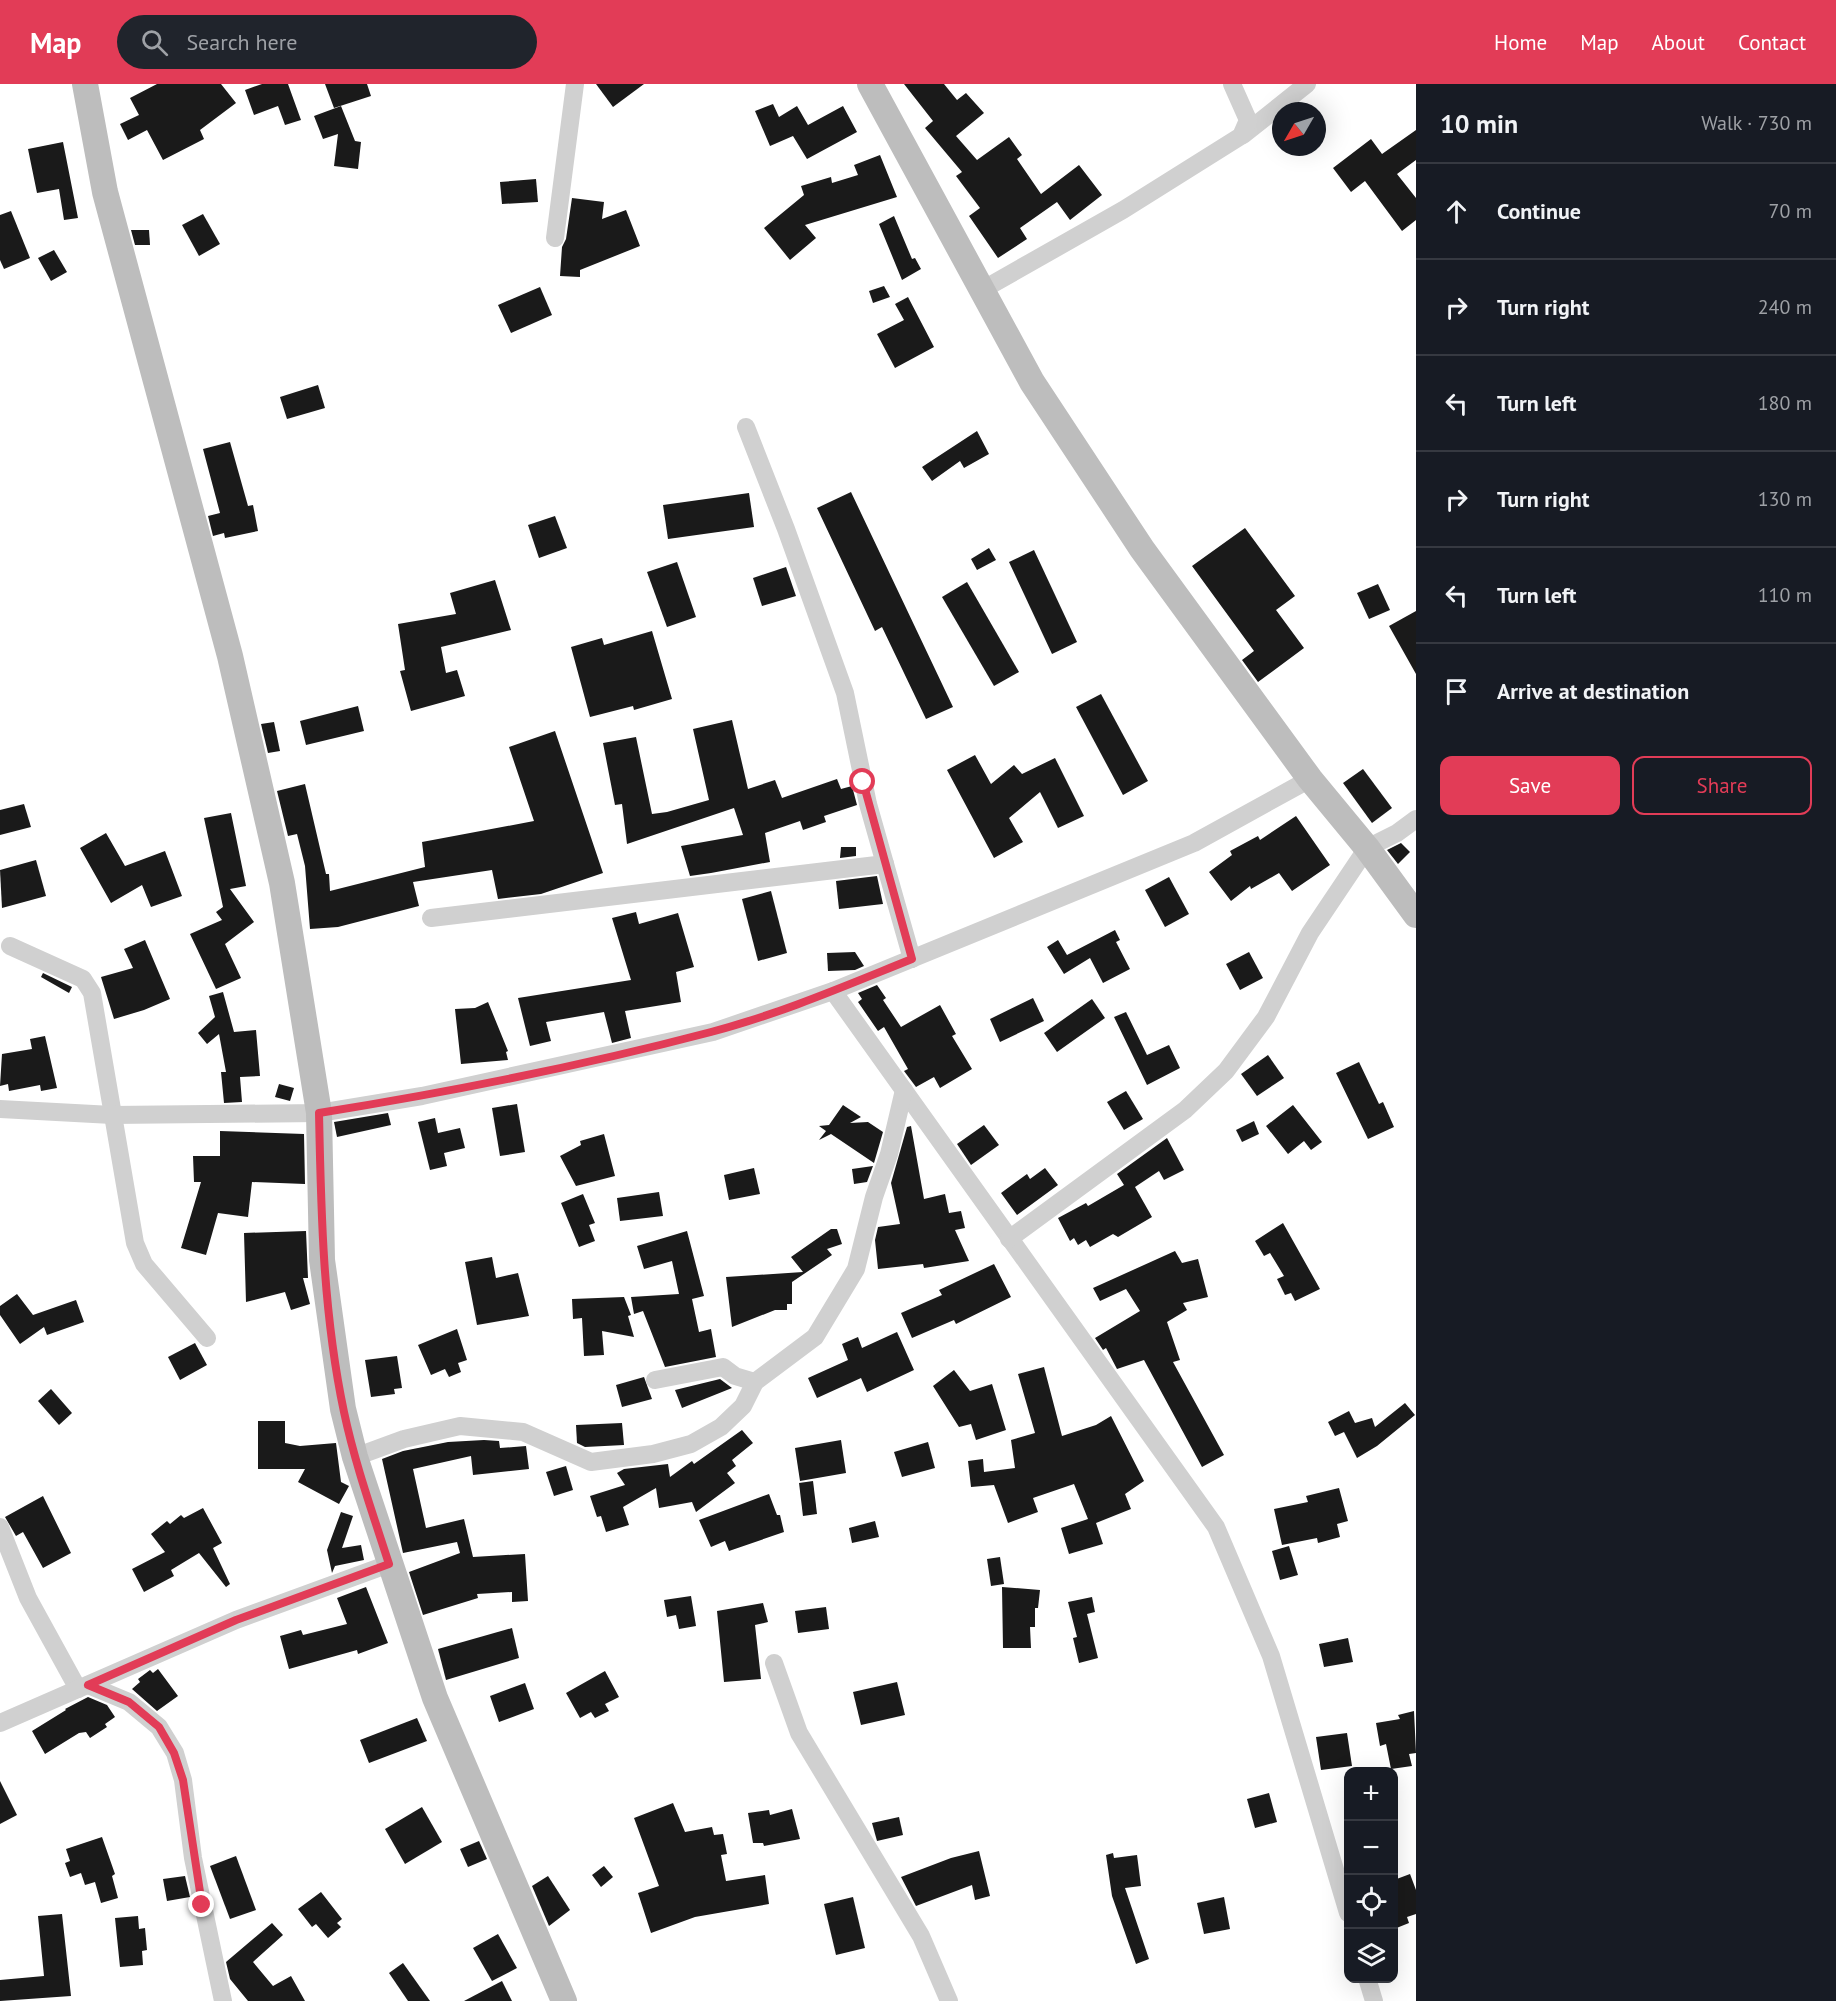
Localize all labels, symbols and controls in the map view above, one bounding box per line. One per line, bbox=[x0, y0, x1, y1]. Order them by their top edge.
search box bbox=[117, 15, 537, 69]
text: Map bbox=[30, 24, 81, 61]
icon: search bbox=[138, 26, 171, 59]
text: Search here bbox=[186, 28, 297, 56]
text: Home bbox=[1494, 29, 1547, 56]
text: Map bbox=[1580, 29, 1619, 56]
text: About bbox=[1652, 29, 1705, 56]
text: Contact bbox=[1738, 29, 1806, 56]
north arrow bbox=[1272, 102, 1326, 156]
text: 10 min bbox=[1440, 107, 1518, 140]
text: Walk · 730 m bbox=[1701, 110, 1812, 136]
icon: ahead bbox=[1440, 195, 1473, 228]
text: Continue bbox=[1497, 197, 1581, 225]
text: 70 m bbox=[1769, 198, 1812, 224]
icon: right bbox=[1440, 291, 1473, 324]
text: Turn right bbox=[1497, 293, 1589, 321]
text: 240 m bbox=[1758, 294, 1812, 320]
icon: left bbox=[1440, 387, 1473, 420]
text: Turn left bbox=[1497, 389, 1577, 417]
text: 180 m bbox=[1758, 390, 1812, 416]
icon: right bbox=[1440, 483, 1473, 516]
text: Turn right bbox=[1497, 485, 1589, 513]
text: 130 m bbox=[1758, 486, 1812, 512]
icon: left bbox=[1440, 579, 1473, 612]
text: Turn left bbox=[1497, 581, 1577, 609]
text: 110 m bbox=[1758, 582, 1812, 608]
icon: arrive bbox=[1440, 675, 1473, 708]
text: Arrive at destination bbox=[1497, 677, 1689, 705]
button: Save bbox=[1440, 756, 1620, 815]
button: Share bbox=[1632, 756, 1812, 815]
route start bbox=[849, 768, 875, 794]
map controls bbox=[1344, 1767, 1398, 1983]
button: + bbox=[1344, 1767, 1398, 1821]
button: − bbox=[1344, 1821, 1398, 1875]
button: locate bbox=[1344, 1875, 1398, 1929]
route end bbox=[188, 1891, 214, 1917]
button: layers bbox=[1344, 1929, 1398, 1983]

